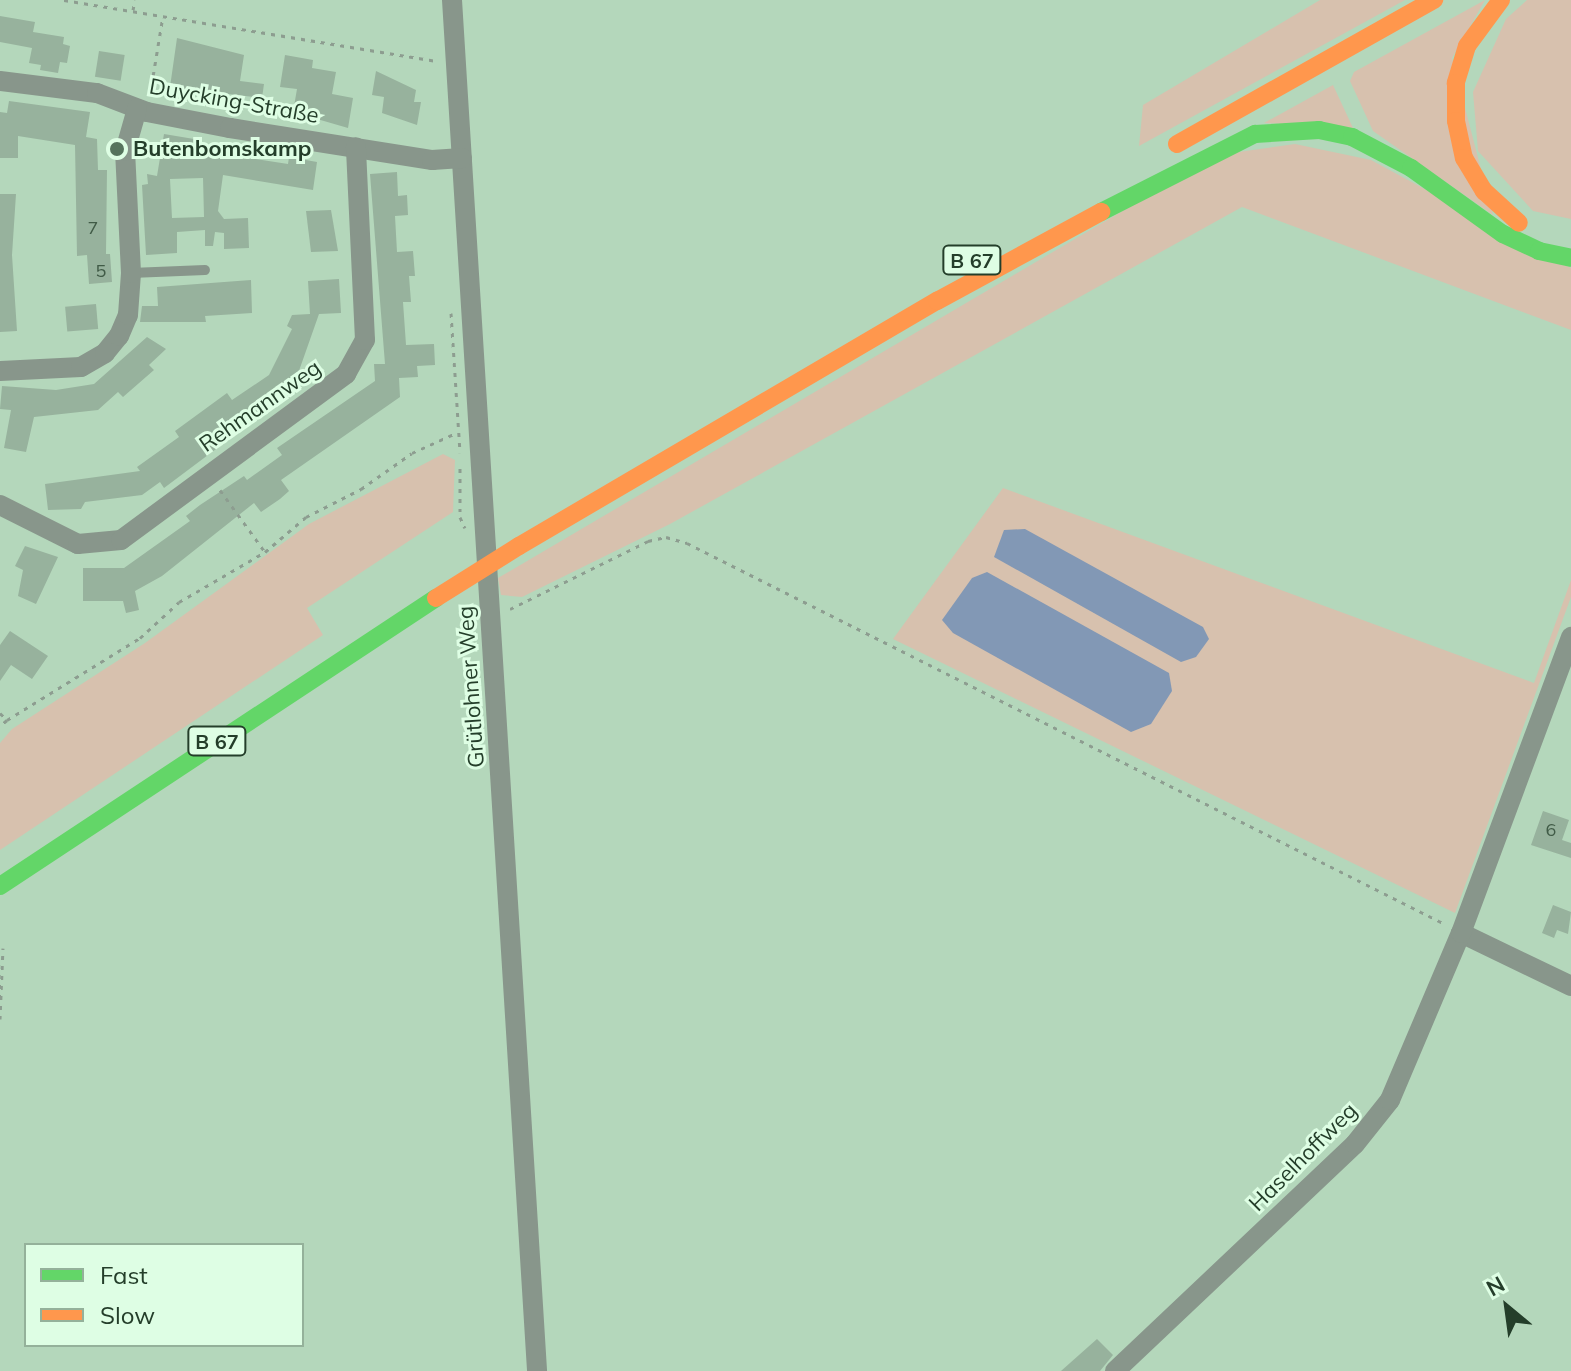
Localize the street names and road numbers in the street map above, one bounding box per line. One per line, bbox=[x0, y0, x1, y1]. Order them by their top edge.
street label: Duycking-Straße bbox=[147, 73, 321, 129]
road number: B 67 bbox=[942, 244, 1002, 276]
street label: Rehmannweg bbox=[194, 354, 326, 458]
street label: Grütlohner Weg bbox=[452, 605, 490, 769]
road number: B 67 bbox=[187, 725, 247, 757]
street label: Haselhoffweg bbox=[1243, 1097, 1363, 1217]

